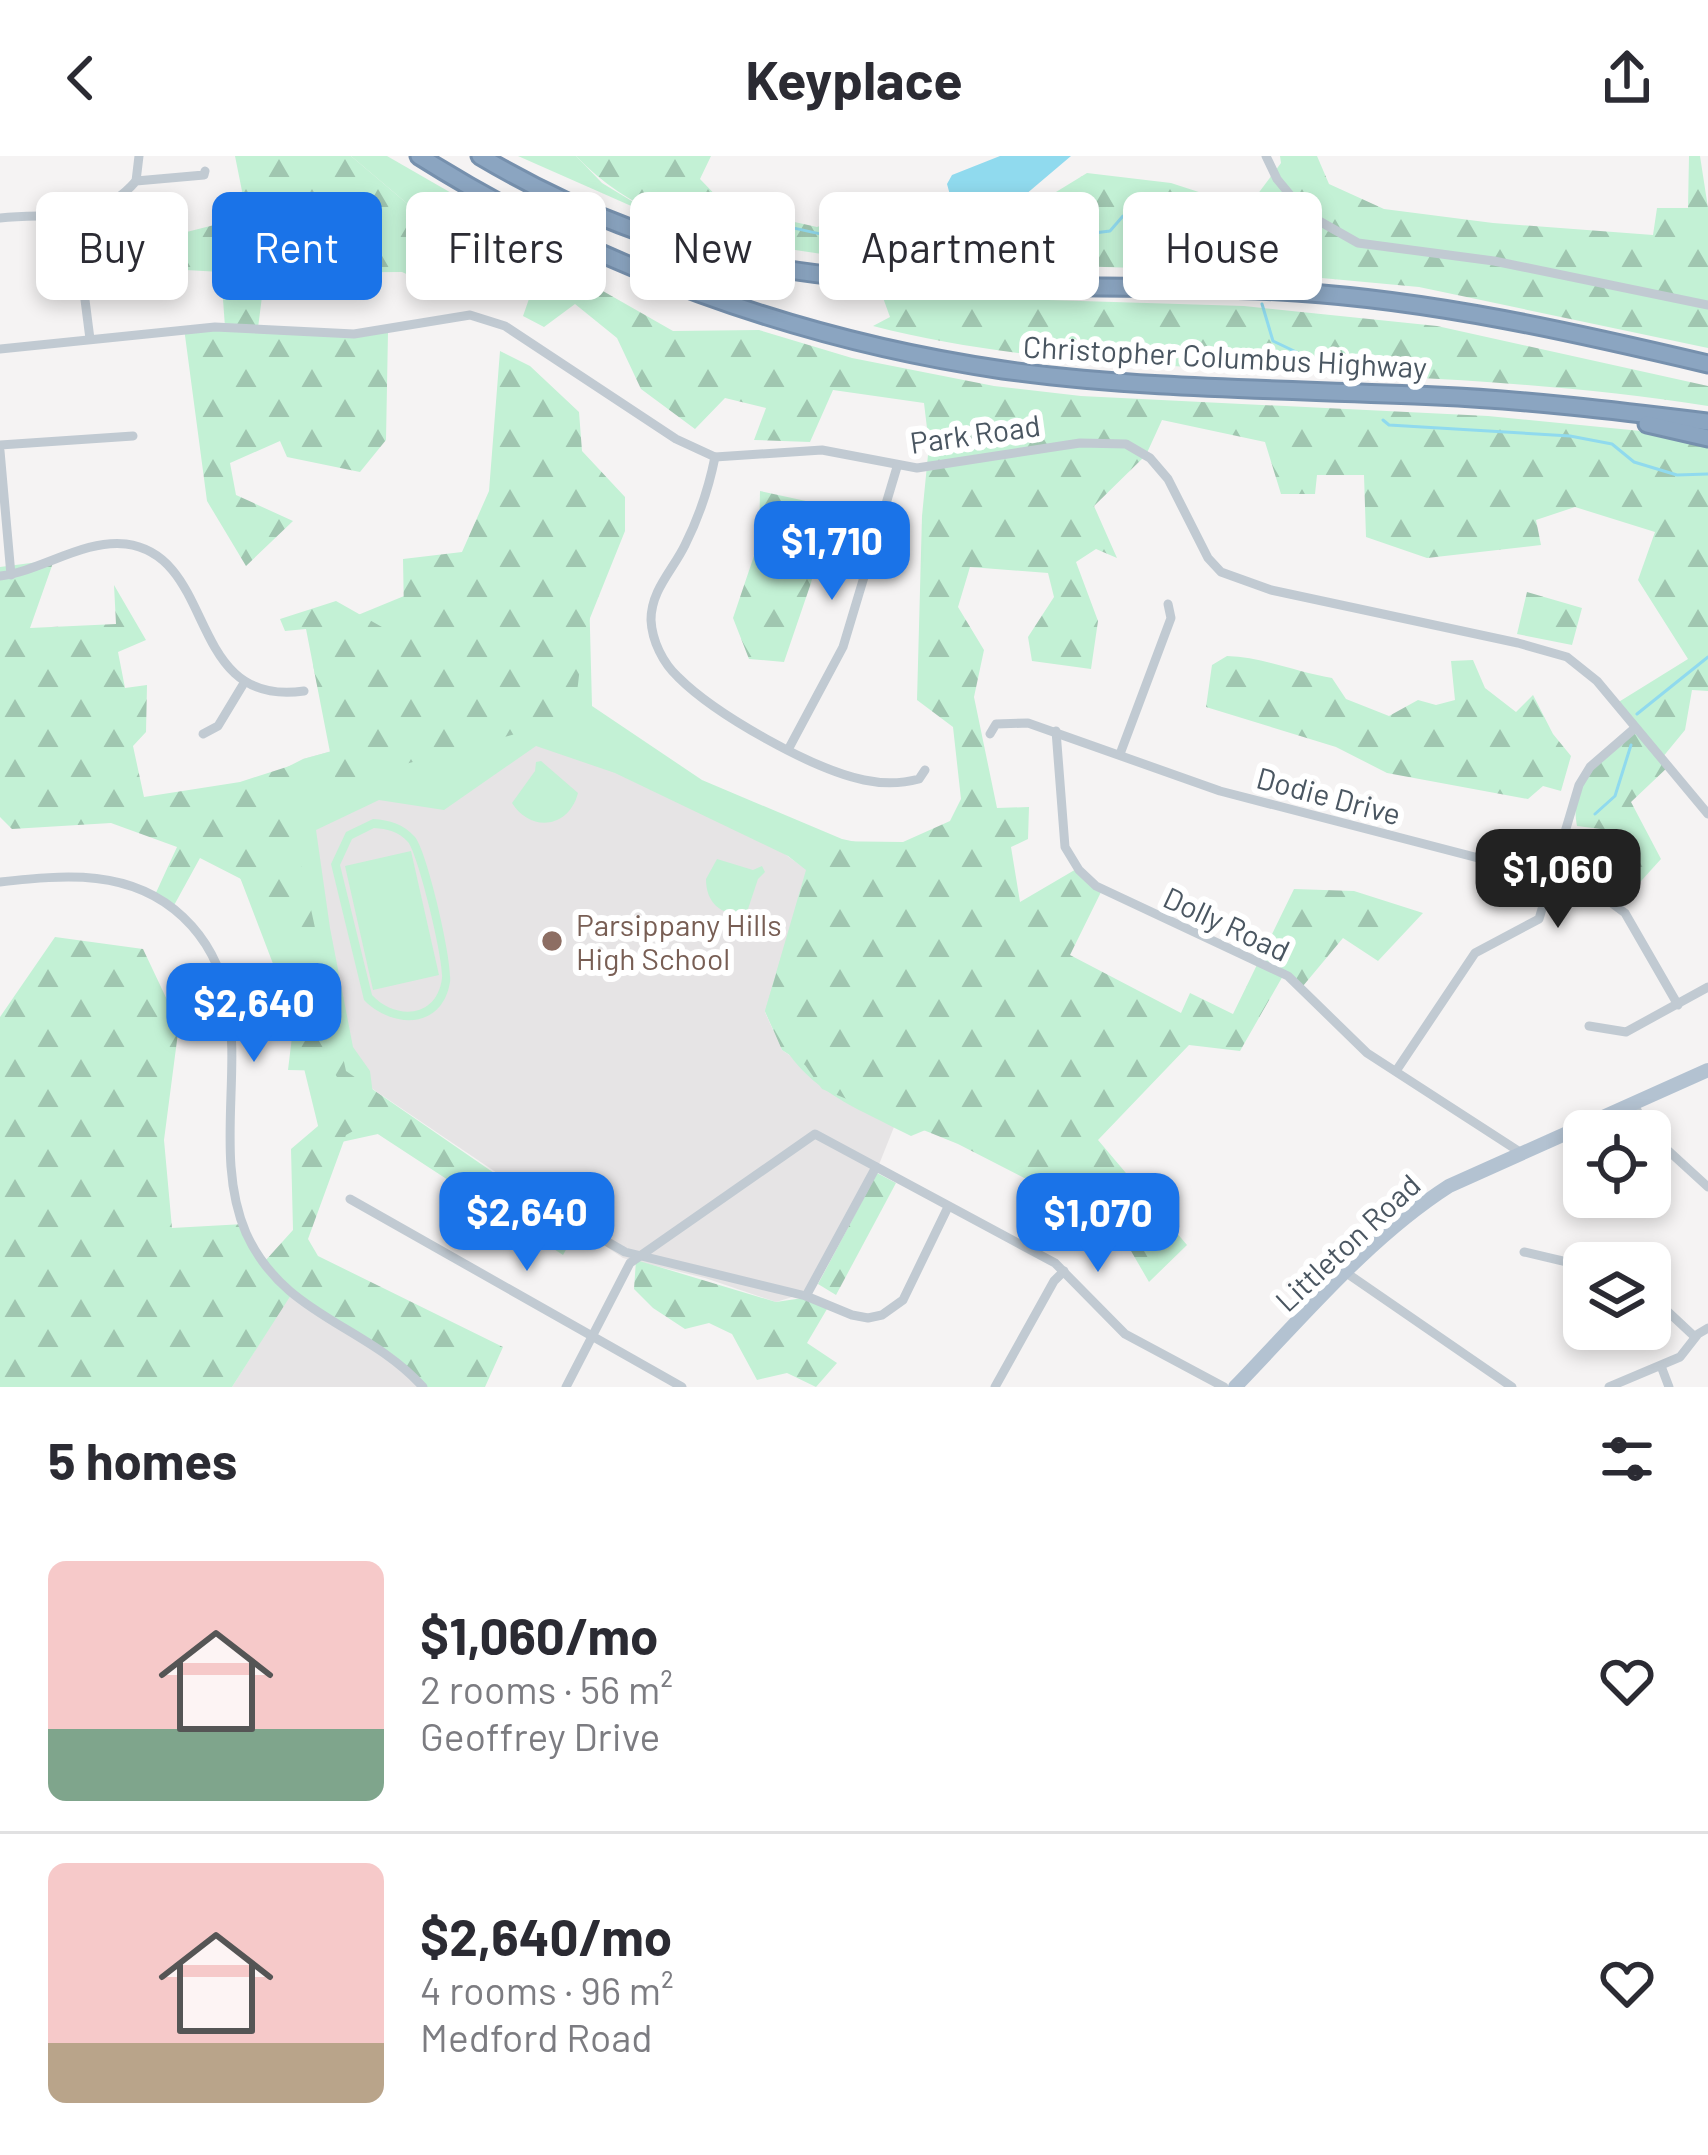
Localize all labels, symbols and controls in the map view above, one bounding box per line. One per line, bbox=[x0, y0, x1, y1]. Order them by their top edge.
icon: back bbox=[48, 45, 114, 111]
icon: share bbox=[1594, 45, 1660, 111]
text: Keyplace bbox=[745, 46, 963, 111]
chip: Buy bbox=[36, 192, 188, 300]
chip: Rent bbox=[212, 192, 382, 300]
chip: Filters bbox=[406, 192, 606, 300]
chip: New bbox=[630, 192, 795, 300]
chip: Apartment bbox=[819, 192, 1099, 300]
chip: House bbox=[1123, 192, 1322, 300]
street label: Christopher Columbus Highway bbox=[1022, 327, 1428, 385]
street label: Park Road bbox=[907, 406, 1043, 460]
pin: $1,710 bbox=[734, 501, 930, 603]
text: $1,710 bbox=[781, 516, 883, 563]
street label: Dodie Drive bbox=[1253, 758, 1405, 832]
pin: $1,060 bbox=[1460, 829, 1656, 931]
text: $1,060 bbox=[1503, 844, 1613, 891]
street label: Dolly Road bbox=[1158, 878, 1296, 968]
place label: Parsippany Hills High School bbox=[576, 906, 782, 976]
marker: Parsippany Hills High School bbox=[539, 928, 565, 954]
pin: $2,640 bbox=[156, 963, 352, 1065]
text: $2,640 bbox=[193, 978, 315, 1025]
map controls bbox=[1563, 1110, 1671, 1350]
button: locate bbox=[1563, 1110, 1671, 1218]
street label: Littleton Road bbox=[1267, 1166, 1427, 1318]
pin: $2,640 bbox=[429, 1172, 625, 1274]
pin: $1,070 bbox=[1000, 1173, 1196, 1275]
text: $2,640 bbox=[466, 1187, 588, 1234]
text: $1,070 bbox=[1043, 1188, 1153, 1235]
button: layers bbox=[1563, 1242, 1671, 1350]
icon: filters bbox=[1594, 1426, 1660, 1492]
text: 5 homes bbox=[48, 1429, 237, 1490]
text: $1,060/mo bbox=[420, 1604, 658, 1665]
icon: home bbox=[144, 1609, 288, 1753]
icon: heart bbox=[1594, 1648, 1660, 1714]
text: 2 rooms · 56 m² bbox=[420, 1665, 673, 1712]
text: Geoffrey Drive bbox=[420, 1712, 660, 1759]
text: $2,640/mo bbox=[420, 1905, 672, 1966]
icon: home bbox=[144, 1911, 288, 2055]
icon: heart bbox=[1594, 1950, 1660, 2016]
text: 4 rooms · 96 m² bbox=[420, 1966, 674, 2013]
text: Medford Road bbox=[420, 2013, 653, 2060]

